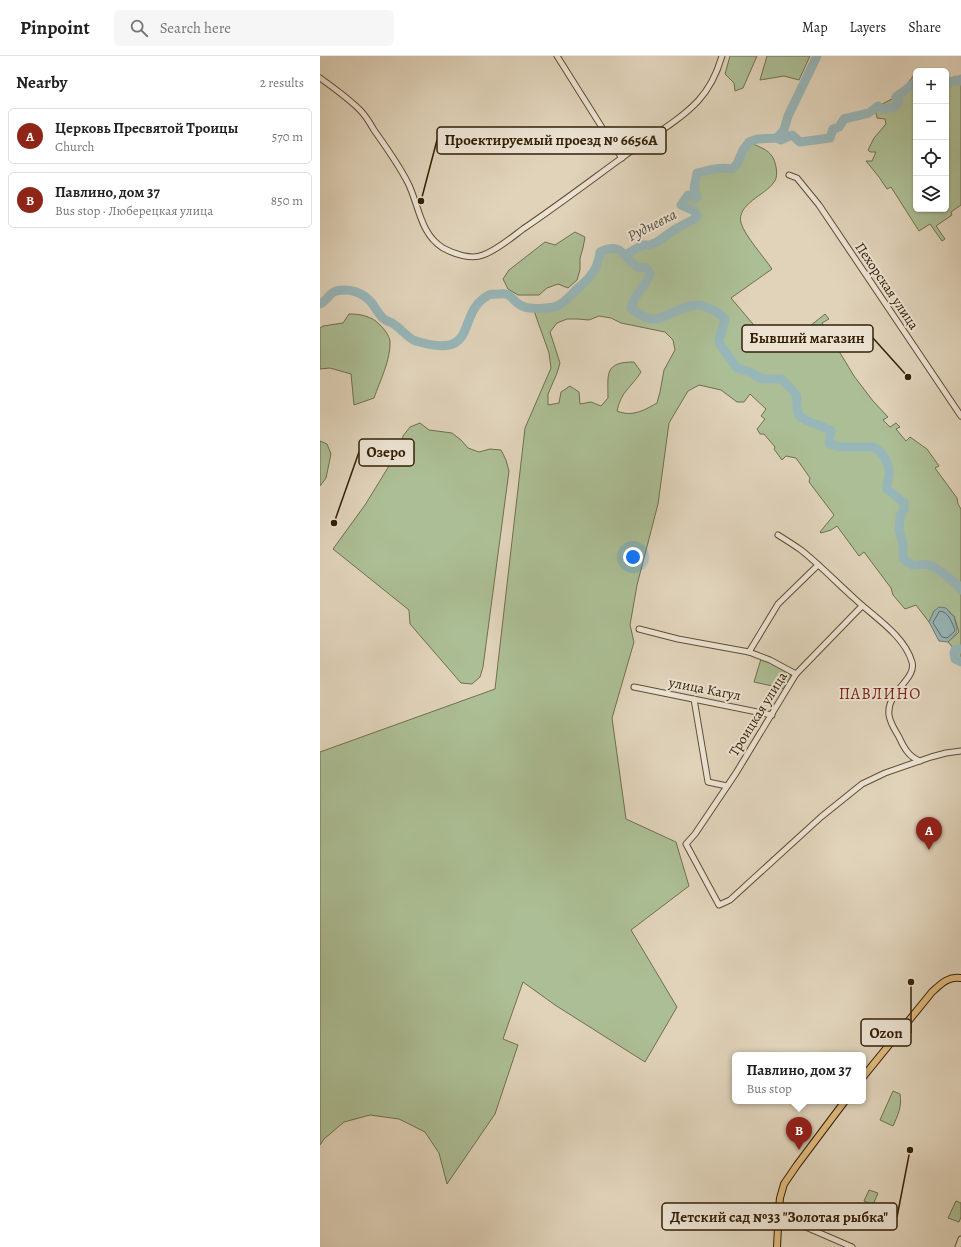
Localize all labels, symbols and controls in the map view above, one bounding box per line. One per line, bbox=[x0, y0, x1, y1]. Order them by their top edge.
search box bbox=[114, 10, 394, 46]
text: Pinpoint bbox=[20, 15, 90, 41]
icon: search bbox=[128, 17, 150, 39]
text: Search here bbox=[160, 18, 231, 38]
text: Map bbox=[802, 18, 828, 37]
text: Layers bbox=[850, 18, 886, 37]
text: Share bbox=[908, 18, 941, 37]
map controls bbox=[913, 68, 949, 212]
button: + bbox=[913, 68, 949, 104]
text: Nearby bbox=[16, 71, 67, 94]
text: 2 results bbox=[260, 74, 304, 91]
button: − bbox=[913, 104, 949, 140]
text: Церковь Пресвятой Троицы bbox=[55, 118, 238, 138]
callout: Проектируемый проезд № 6656А bbox=[437, 127, 666, 154]
text: A bbox=[26, 128, 34, 145]
text: 570 m bbox=[272, 128, 303, 145]
text: Проектируемый проезд № 6656А bbox=[444, 130, 658, 150]
text: Church bbox=[55, 138, 94, 155]
button: locate bbox=[913, 140, 949, 176]
button: layers bbox=[913, 176, 949, 212]
text: Павлино, дом 37 bbox=[55, 182, 160, 202]
text: B bbox=[26, 192, 34, 209]
text: 850 m bbox=[271, 192, 303, 209]
text: Bus stop · Люберецкая улица bbox=[55, 202, 213, 219]
water label: Рудневка bbox=[624, 204, 680, 246]
street label: Пехорская улица bbox=[851, 239, 924, 334]
callout: Бывший магазин bbox=[742, 325, 873, 352]
text: Бывший магазин bbox=[749, 328, 865, 348]
callout: Озеро bbox=[359, 439, 414, 466]
text: Озеро bbox=[366, 442, 406, 462]
your location bbox=[623, 547, 643, 567]
street label: Троицкая улица bbox=[724, 668, 792, 760]
street label: улица Кагул bbox=[666, 673, 743, 705]
district label: ПАВЛИНО bbox=[839, 683, 921, 705]
pin: A bbox=[916, 817, 942, 850]
callout: Ozon bbox=[861, 1019, 911, 1046]
text: Ozon bbox=[869, 1023, 903, 1043]
popup bbox=[732, 1052, 866, 1104]
text: Павлино, дом 37 bbox=[747, 1060, 851, 1080]
text: Bus stop bbox=[747, 1080, 792, 1097]
pin: B bbox=[786, 1117, 812, 1150]
callout: Детский сад №33 "Золотая рыбка" bbox=[662, 1203, 897, 1230]
text: Детский сад №33 "Золотая рыбка" bbox=[670, 1207, 888, 1227]

